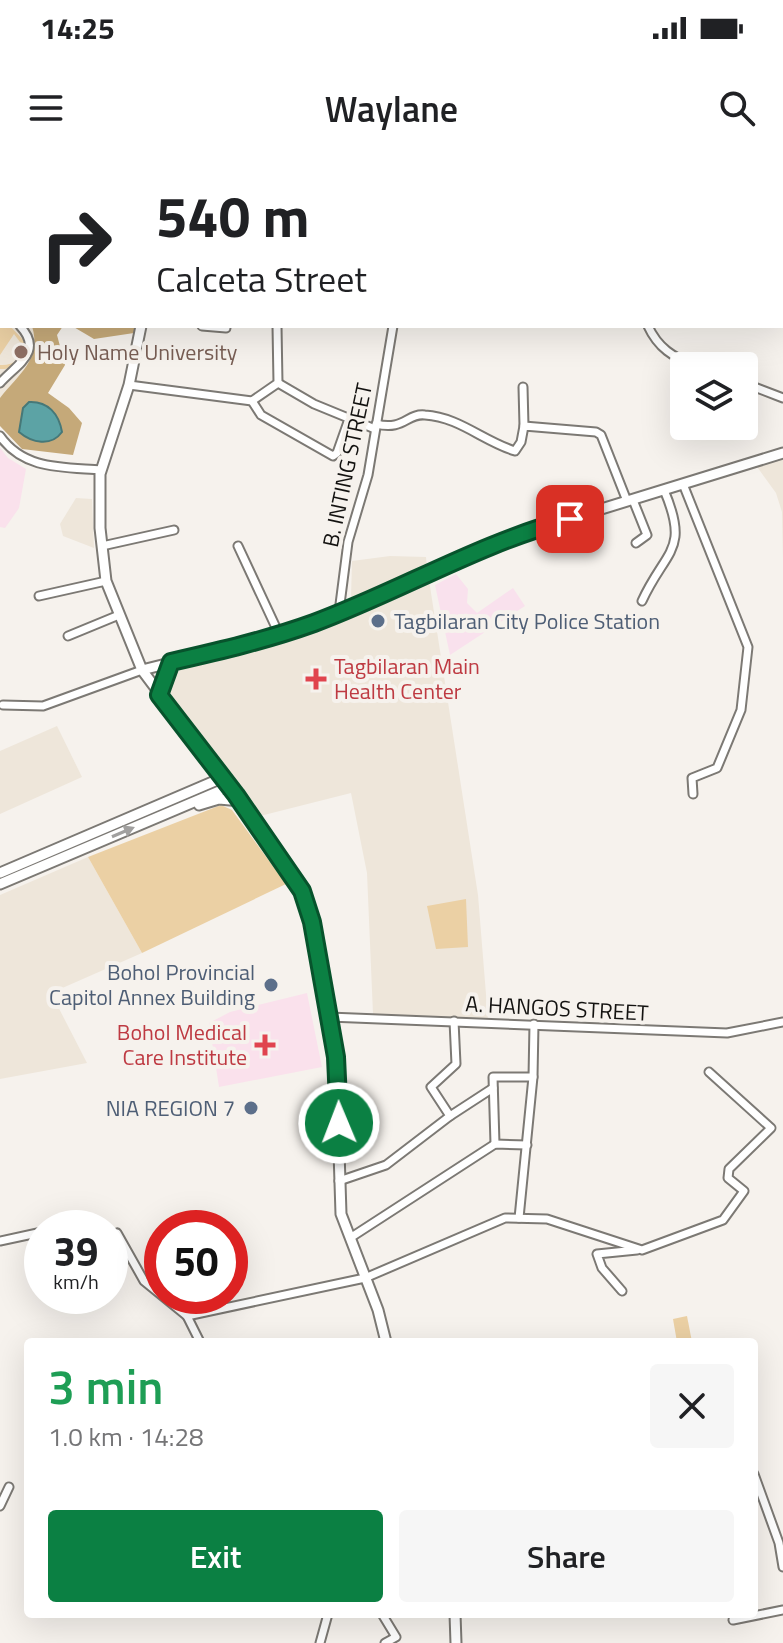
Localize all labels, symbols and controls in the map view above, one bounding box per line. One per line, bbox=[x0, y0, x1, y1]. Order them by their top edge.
text: 14:25 bbox=[40, 5, 115, 51]
text: Waylane bbox=[325, 81, 458, 136]
icon: menu bbox=[24, 86, 68, 130]
icon: search bbox=[715, 86, 759, 130]
text: 540 m bbox=[156, 174, 309, 259]
icon: right bbox=[24, 192, 128, 296]
text: Calceta Street bbox=[156, 251, 367, 306]
place label: Holy Name University bbox=[37, 335, 238, 369]
marker: Holy Name University bbox=[12, 343, 30, 361]
map controls bbox=[670, 352, 758, 440]
button: layers bbox=[670, 352, 758, 440]
street label: B. INTING STREET bbox=[313, 380, 381, 550]
pin bbox=[536, 485, 604, 553]
icon: arrive bbox=[548, 497, 592, 541]
place label: Tagbilaran City Police Station bbox=[394, 604, 660, 638]
marker: Tagbilaran City Police Station bbox=[369, 612, 387, 630]
place label: Tagbilaran Main Health Center bbox=[334, 649, 480, 708]
marker: Tagbilaran Main Health Center bbox=[305, 668, 327, 690]
one-way arrow bbox=[112, 826, 135, 839]
place label: Bohol Provincial Capitol Annex Building bbox=[49, 955, 255, 1014]
marker: Bohol Provincial Capitol Annex Building bbox=[262, 976, 280, 994]
street label: A. HANGOS STREET bbox=[465, 986, 650, 1030]
place label: Bohol Medical Care Institute bbox=[117, 1015, 247, 1074]
marker: Bohol Medical Care Institute bbox=[254, 1034, 276, 1056]
position arrow bbox=[297, 1081, 381, 1165]
place label: NIA REGION 7 bbox=[106, 1091, 235, 1125]
marker: NIA REGION 7 bbox=[242, 1099, 260, 1117]
speed limit sign: 50 bbox=[144, 1210, 248, 1314]
text: 39 bbox=[54, 1221, 98, 1282]
text: km/h bbox=[53, 1266, 99, 1297]
text: 3 min bbox=[48, 1350, 163, 1423]
button: close bbox=[650, 1364, 734, 1448]
text: 1.0 km · 14:28 bbox=[48, 1417, 204, 1456]
button: Exit bbox=[48, 1510, 383, 1602]
button: Share bbox=[399, 1510, 734, 1602]

